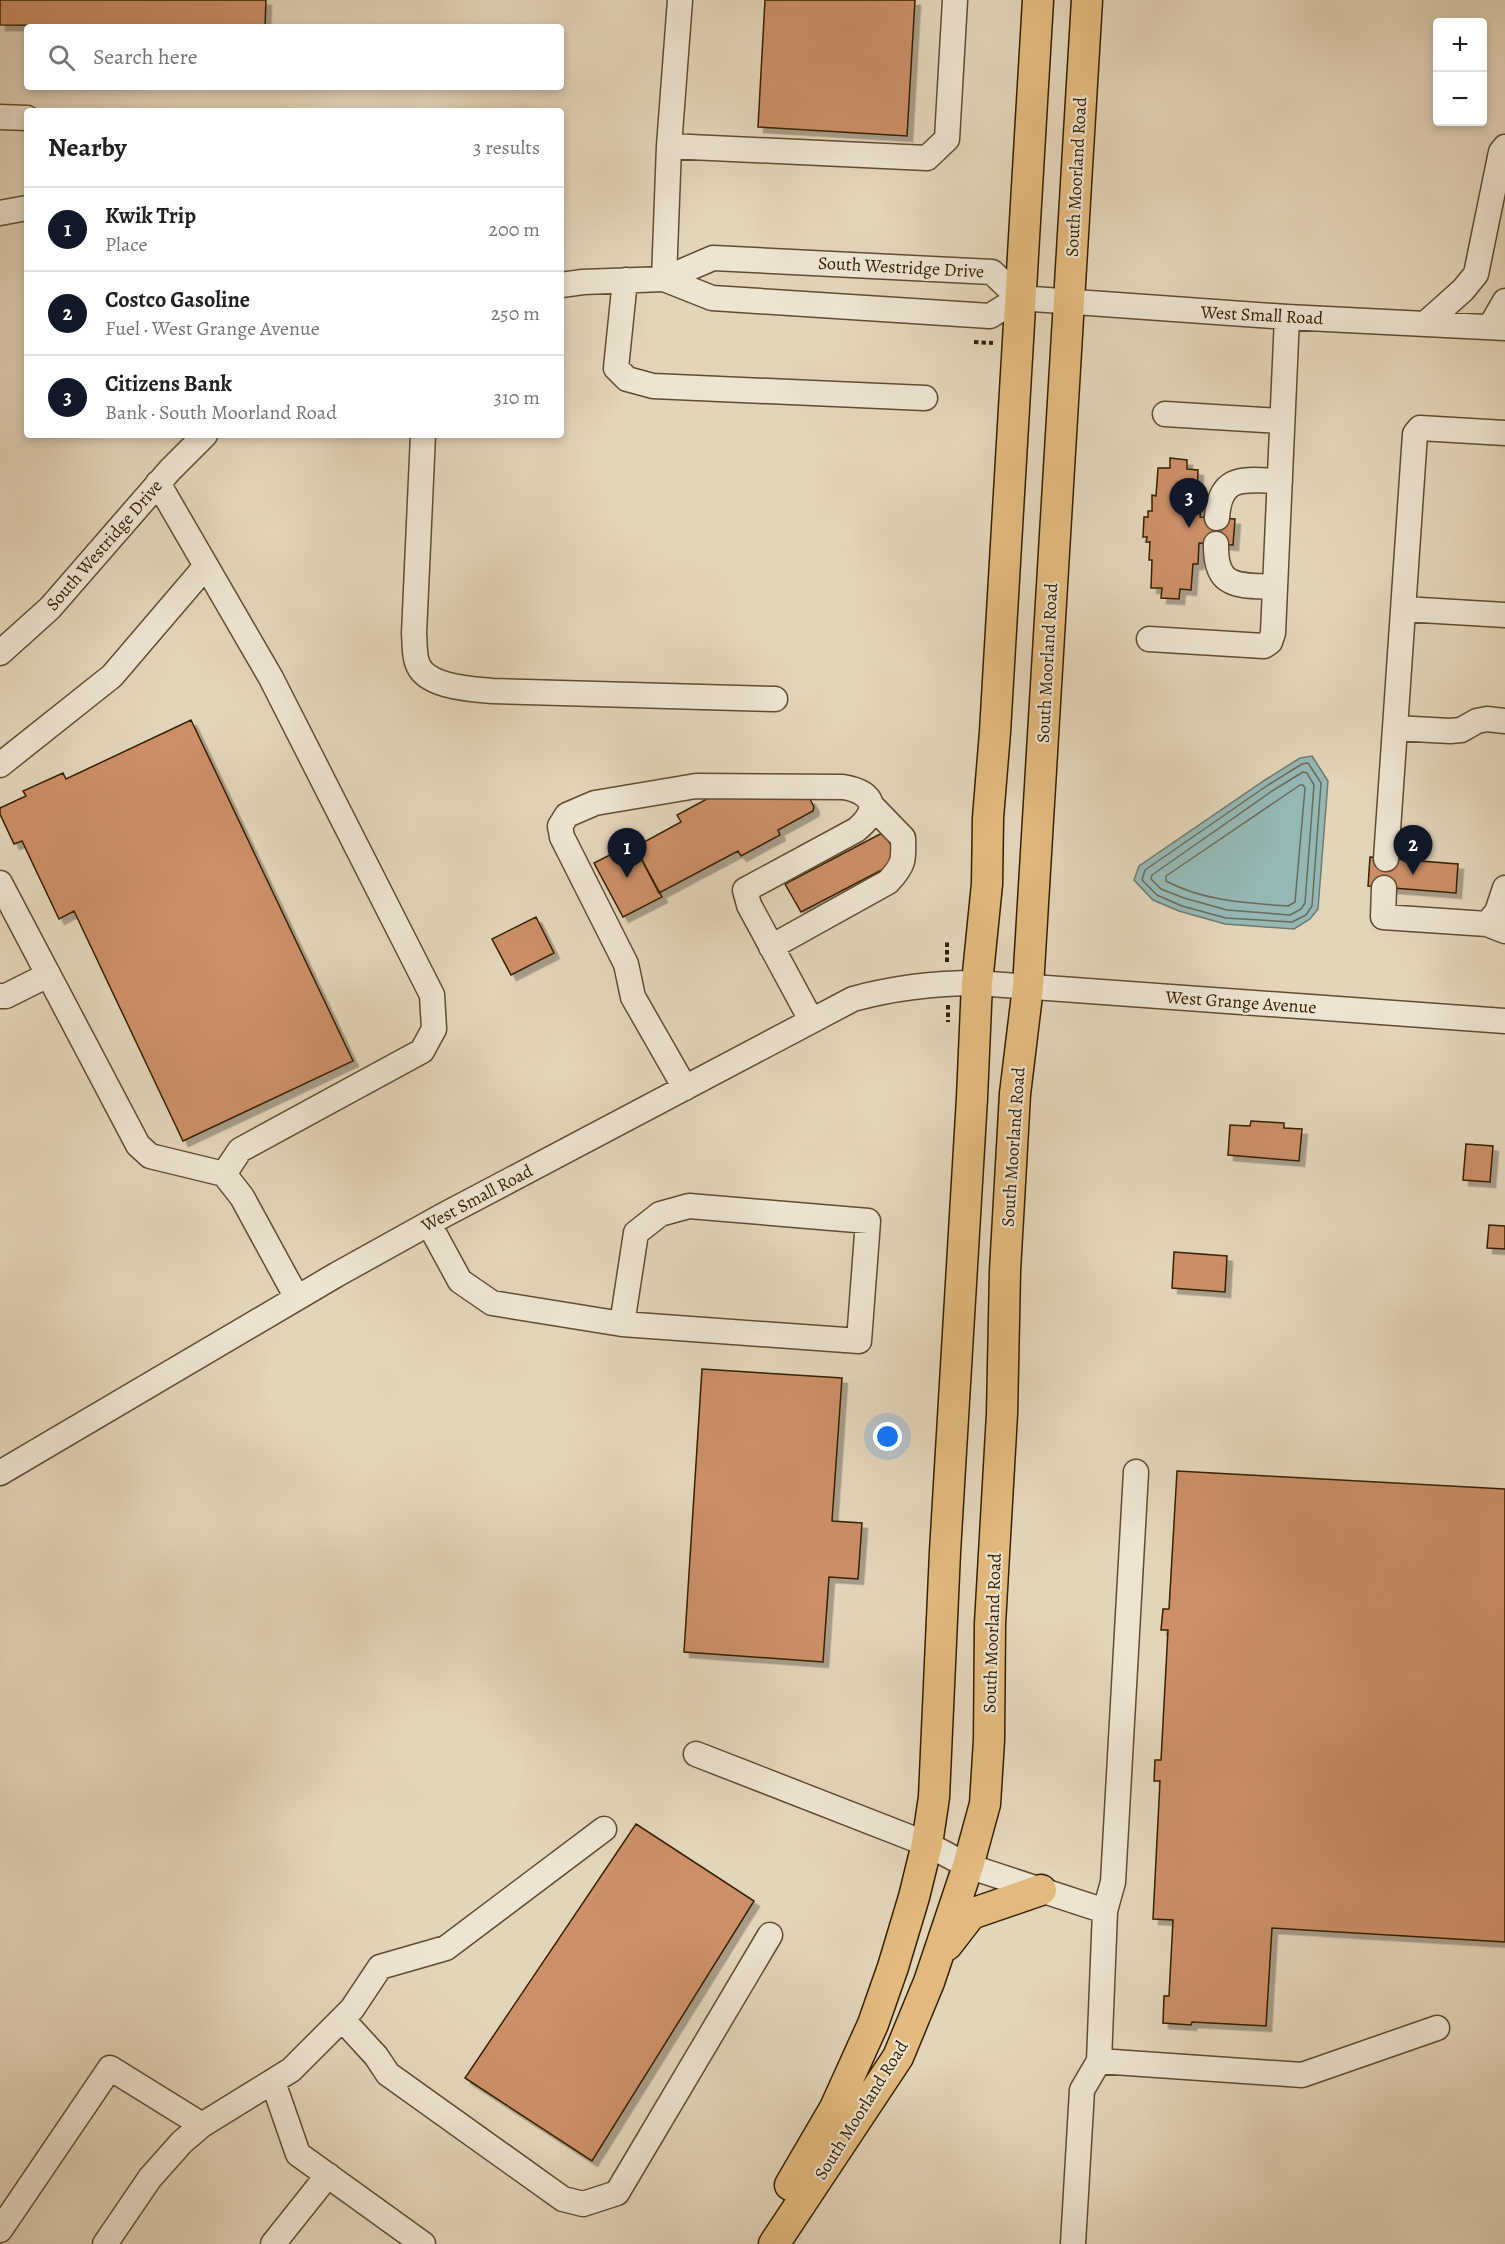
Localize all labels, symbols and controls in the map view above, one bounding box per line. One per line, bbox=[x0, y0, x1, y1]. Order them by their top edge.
map controls bbox=[1433, 18, 1487, 126]
button: + bbox=[1433, 18, 1487, 72]
search box bbox=[24, 24, 564, 90]
icon: search bbox=[45, 41, 78, 74]
text: Search here bbox=[93, 42, 198, 72]
button: − bbox=[1433, 72, 1487, 126]
street label: South Moorland Road bbox=[1060, 96, 1092, 258]
text: Nearby bbox=[48, 130, 127, 165]
text: 3 results bbox=[473, 134, 540, 161]
text: Kwik Trip bbox=[105, 201, 196, 231]
text: 1 bbox=[64, 216, 71, 243]
text: 200 m bbox=[489, 216, 540, 243]
text: Place bbox=[105, 231, 147, 258]
street label: South Westridge Drive bbox=[817, 251, 985, 283]
text: Costco Gasoline bbox=[105, 285, 250, 315]
text: 2 bbox=[63, 300, 72, 327]
text: 250 m bbox=[491, 300, 540, 327]
street label: West Small Road bbox=[1199, 300, 1324, 330]
text: Fuel · West Grange Avenue bbox=[105, 315, 320, 342]
text: Citizens Bank bbox=[105, 369, 232, 399]
text: 3 bbox=[63, 384, 72, 411]
text: 310 m bbox=[494, 384, 540, 411]
text: Bank · South Moorland Road bbox=[105, 399, 337, 426]
street label: South Westridge Drive bbox=[40, 474, 168, 616]
pin: 3 bbox=[1170, 478, 1208, 528]
street label: South Moorland Road bbox=[1031, 582, 1063, 744]
pin: 2 bbox=[1394, 826, 1432, 875]
pin: 1 bbox=[608, 828, 646, 878]
street label: West Grange Avenue bbox=[1164, 985, 1317, 1019]
street label: South Moorland Road bbox=[995, 1066, 1031, 1228]
street label: West Small Road bbox=[416, 1158, 537, 1238]
your location bbox=[873, 1422, 902, 1451]
street label: South Moorland Road bbox=[977, 1552, 1007, 1713]
street label: South Moorland Road bbox=[808, 2035, 914, 2184]

